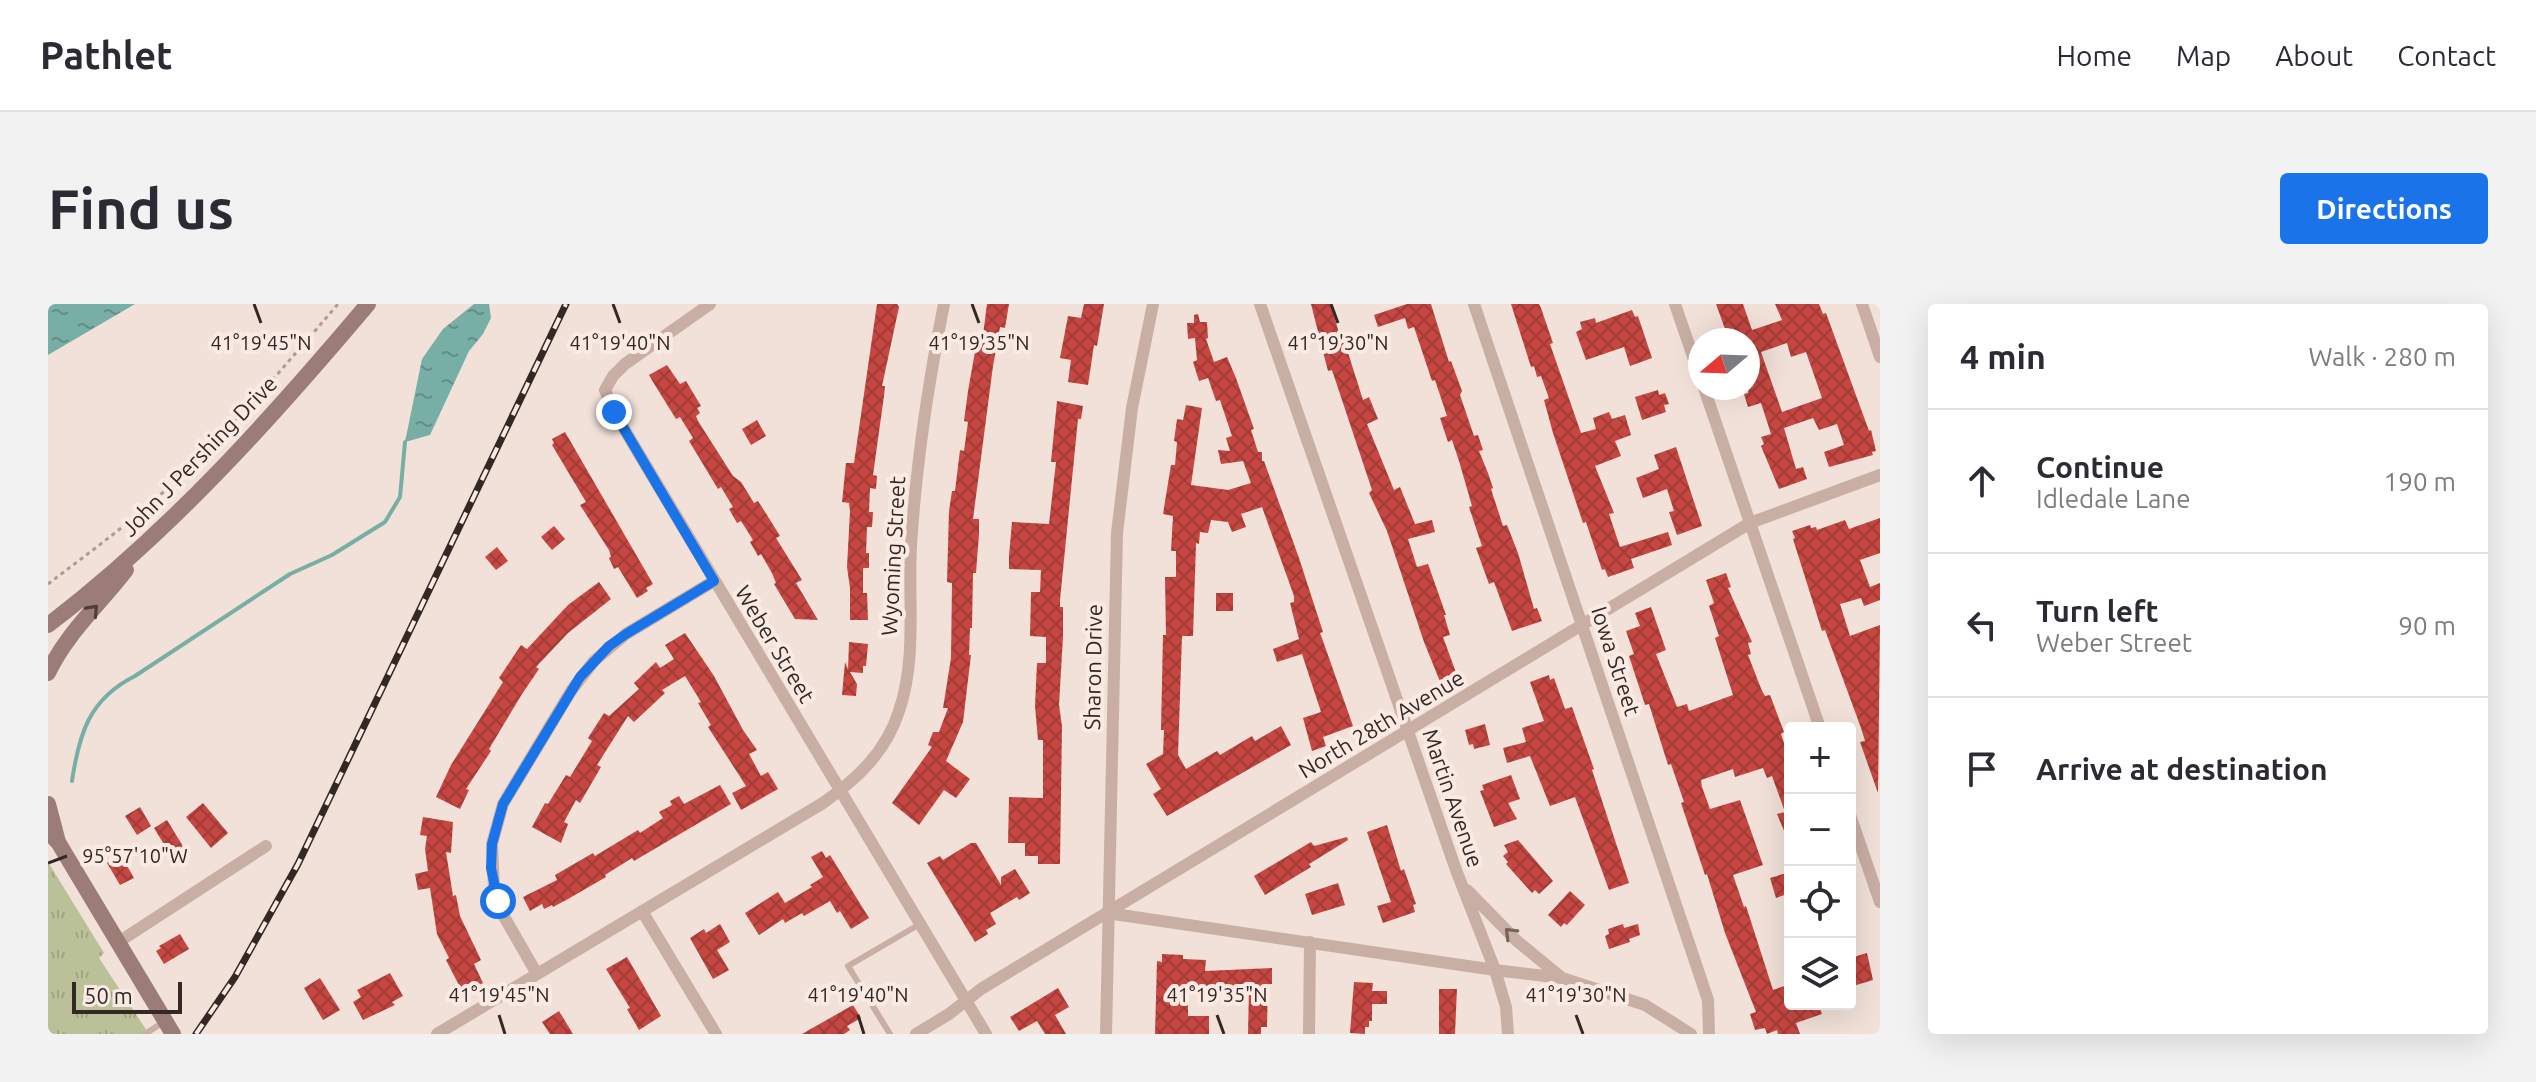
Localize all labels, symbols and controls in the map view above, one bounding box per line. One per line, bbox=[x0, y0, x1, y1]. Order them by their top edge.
text: Pathlet bbox=[40, 34, 172, 76]
text: Home bbox=[2057, 40, 2132, 71]
text: Map bbox=[2176, 40, 2231, 71]
text: About bbox=[2275, 40, 2353, 71]
text: Contact bbox=[2397, 40, 2496, 71]
button: Directions bbox=[2280, 173, 2488, 244]
text: Find us bbox=[48, 177, 234, 240]
north arrow bbox=[1688, 328, 1760, 400]
text: 41°19'45"N bbox=[210, 331, 312, 354]
text: 41°19'40"N bbox=[569, 331, 671, 354]
text: 41°19'35"N bbox=[928, 331, 1030, 354]
text: 41°19'30"N bbox=[1287, 331, 1389, 354]
text: 4 min bbox=[1960, 337, 2046, 375]
text: Walk · 280 m bbox=[2308, 342, 2456, 371]
street label: John J Pershing Drive bbox=[116, 370, 281, 541]
route end bbox=[596, 394, 632, 430]
text: Continue bbox=[2036, 450, 2164, 484]
icon: ahead bbox=[1960, 459, 2004, 503]
text: 190 m bbox=[2384, 467, 2456, 496]
street label: Wyoming Street bbox=[876, 475, 909, 636]
text: Idledale Lane bbox=[2036, 484, 2191, 513]
street label: Weber Street bbox=[731, 581, 820, 707]
text: Turn left bbox=[2036, 594, 2158, 628]
street label: Iowa Street bbox=[1587, 603, 1646, 719]
icon: left bbox=[1960, 603, 2004, 647]
street label: Sharon Drive bbox=[1079, 604, 1106, 730]
one-way arrow bbox=[84, 605, 99, 619]
text: 90 m bbox=[2398, 611, 2456, 640]
text: Weber Street bbox=[2036, 628, 2192, 657]
street label: North 28th Avenue bbox=[1294, 664, 1468, 783]
map controls bbox=[1784, 722, 1856, 1010]
button: + bbox=[1784, 722, 1856, 794]
street label: Martin Avenue bbox=[1418, 725, 1489, 870]
icon: arrive bbox=[1960, 747, 2004, 791]
text: Arrive at destination bbox=[2036, 752, 2328, 786]
button: − bbox=[1784, 794, 1856, 866]
text: 95°57'10"W bbox=[82, 844, 188, 867]
button: locate bbox=[1784, 866, 1856, 938]
route start bbox=[480, 883, 516, 919]
one-way arrow bbox=[1505, 928, 1519, 943]
button: layers bbox=[1784, 938, 1856, 1010]
scale bar bbox=[72, 978, 182, 1014]
text: 50 m bbox=[84, 983, 133, 1008]
text: 41°19'45"N bbox=[448, 983, 550, 1006]
text: 41°19'40"N bbox=[807, 983, 909, 1006]
text: 41°19'35"N bbox=[1166, 983, 1268, 1006]
text: 41°19'30"N bbox=[1525, 983, 1627, 1006]

